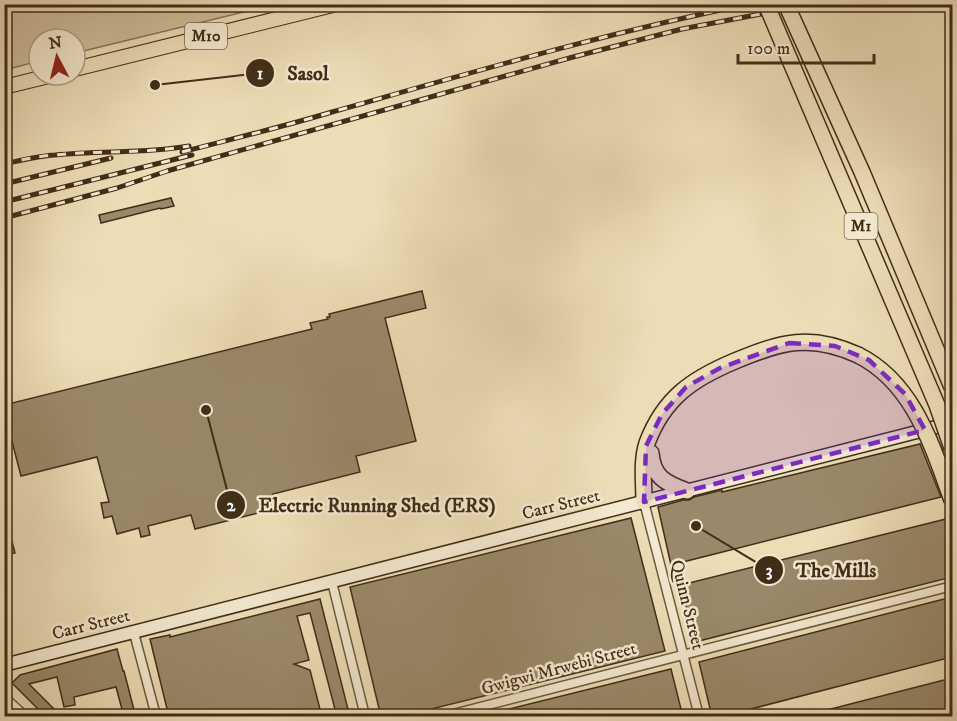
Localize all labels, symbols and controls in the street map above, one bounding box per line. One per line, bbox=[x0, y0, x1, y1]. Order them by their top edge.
road number: M10 bbox=[185, 23, 227, 49]
north arrow bbox=[27, 27, 87, 87]
scale bar bbox=[738, 27, 874, 65]
text: N bbox=[48, 32, 63, 54]
text: 100 m bbox=[747, 38, 790, 60]
callout: Sasol bbox=[245, 54, 340, 92]
text: Sasol bbox=[287, 62, 330, 87]
text: 1 bbox=[257, 63, 264, 85]
road number: M1 bbox=[844, 213, 878, 239]
street label: Carr Street bbox=[520, 485, 602, 525]
callout: Electric Running Shed (ERS) bbox=[216, 486, 507, 524]
text: Electric Running Shed (ERS) bbox=[258, 494, 496, 519]
text: 2 bbox=[227, 495, 237, 517]
callout: The Mills bbox=[754, 551, 888, 589]
street label: Quinn Street bbox=[665, 558, 709, 652]
text: The Mills bbox=[795, 559, 876, 584]
text: 3 bbox=[766, 560, 773, 582]
street label: Carr Street bbox=[50, 605, 132, 645]
street label: Gwigwi Mrwebi Street bbox=[479, 638, 639, 700]

